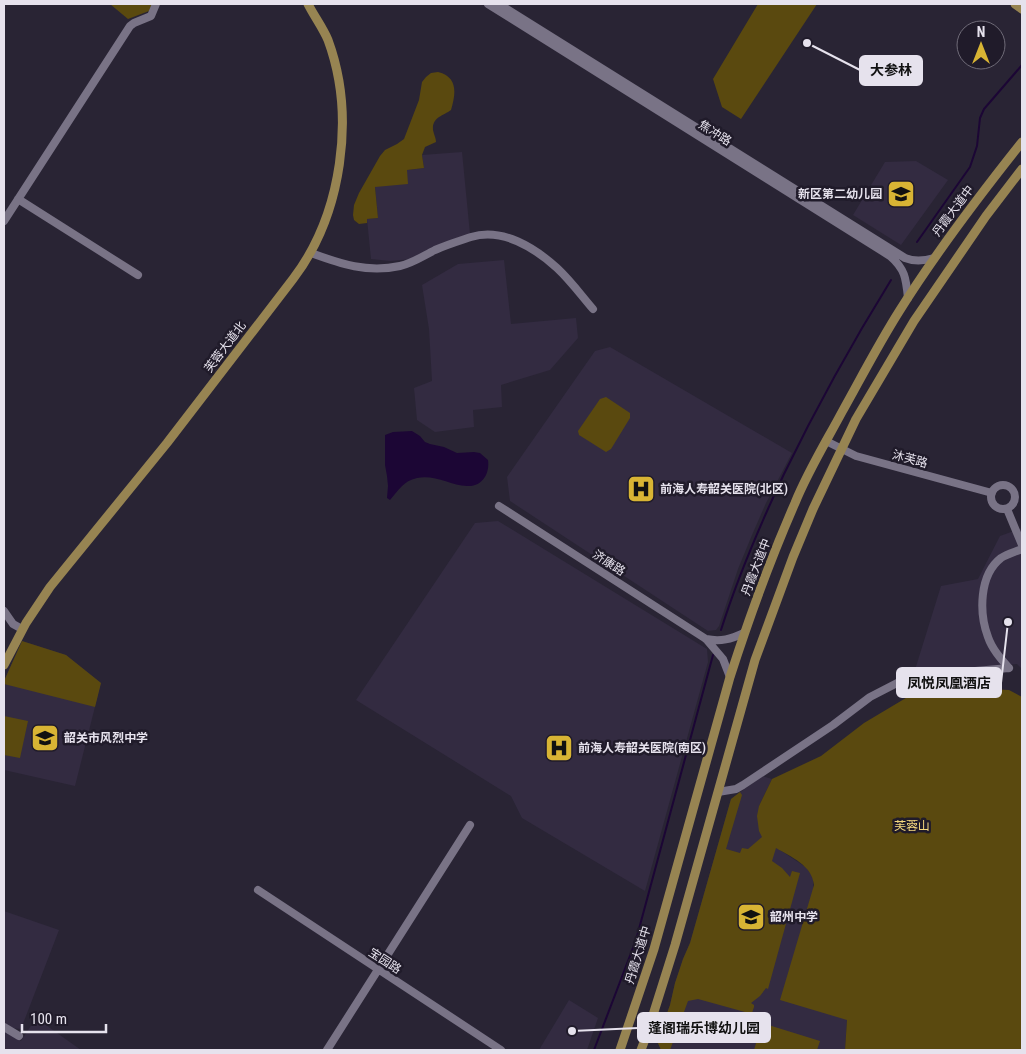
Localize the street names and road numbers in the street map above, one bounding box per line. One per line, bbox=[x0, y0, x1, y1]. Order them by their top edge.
street label: 焦冲路 bbox=[696, 118, 734, 148]
street label: 丹霞大道中 bbox=[929, 183, 977, 239]
street label: 芙蓉大道北 bbox=[201, 319, 249, 375]
street label: 沐芙路 bbox=[891, 448, 929, 470]
street label: 丹霞大道中 bbox=[739, 536, 773, 598]
street label: 济康路 bbox=[590, 547, 628, 579]
street label: 丹霞大道中 bbox=[623, 924, 653, 986]
street label: 宝园路 bbox=[366, 945, 404, 977]

